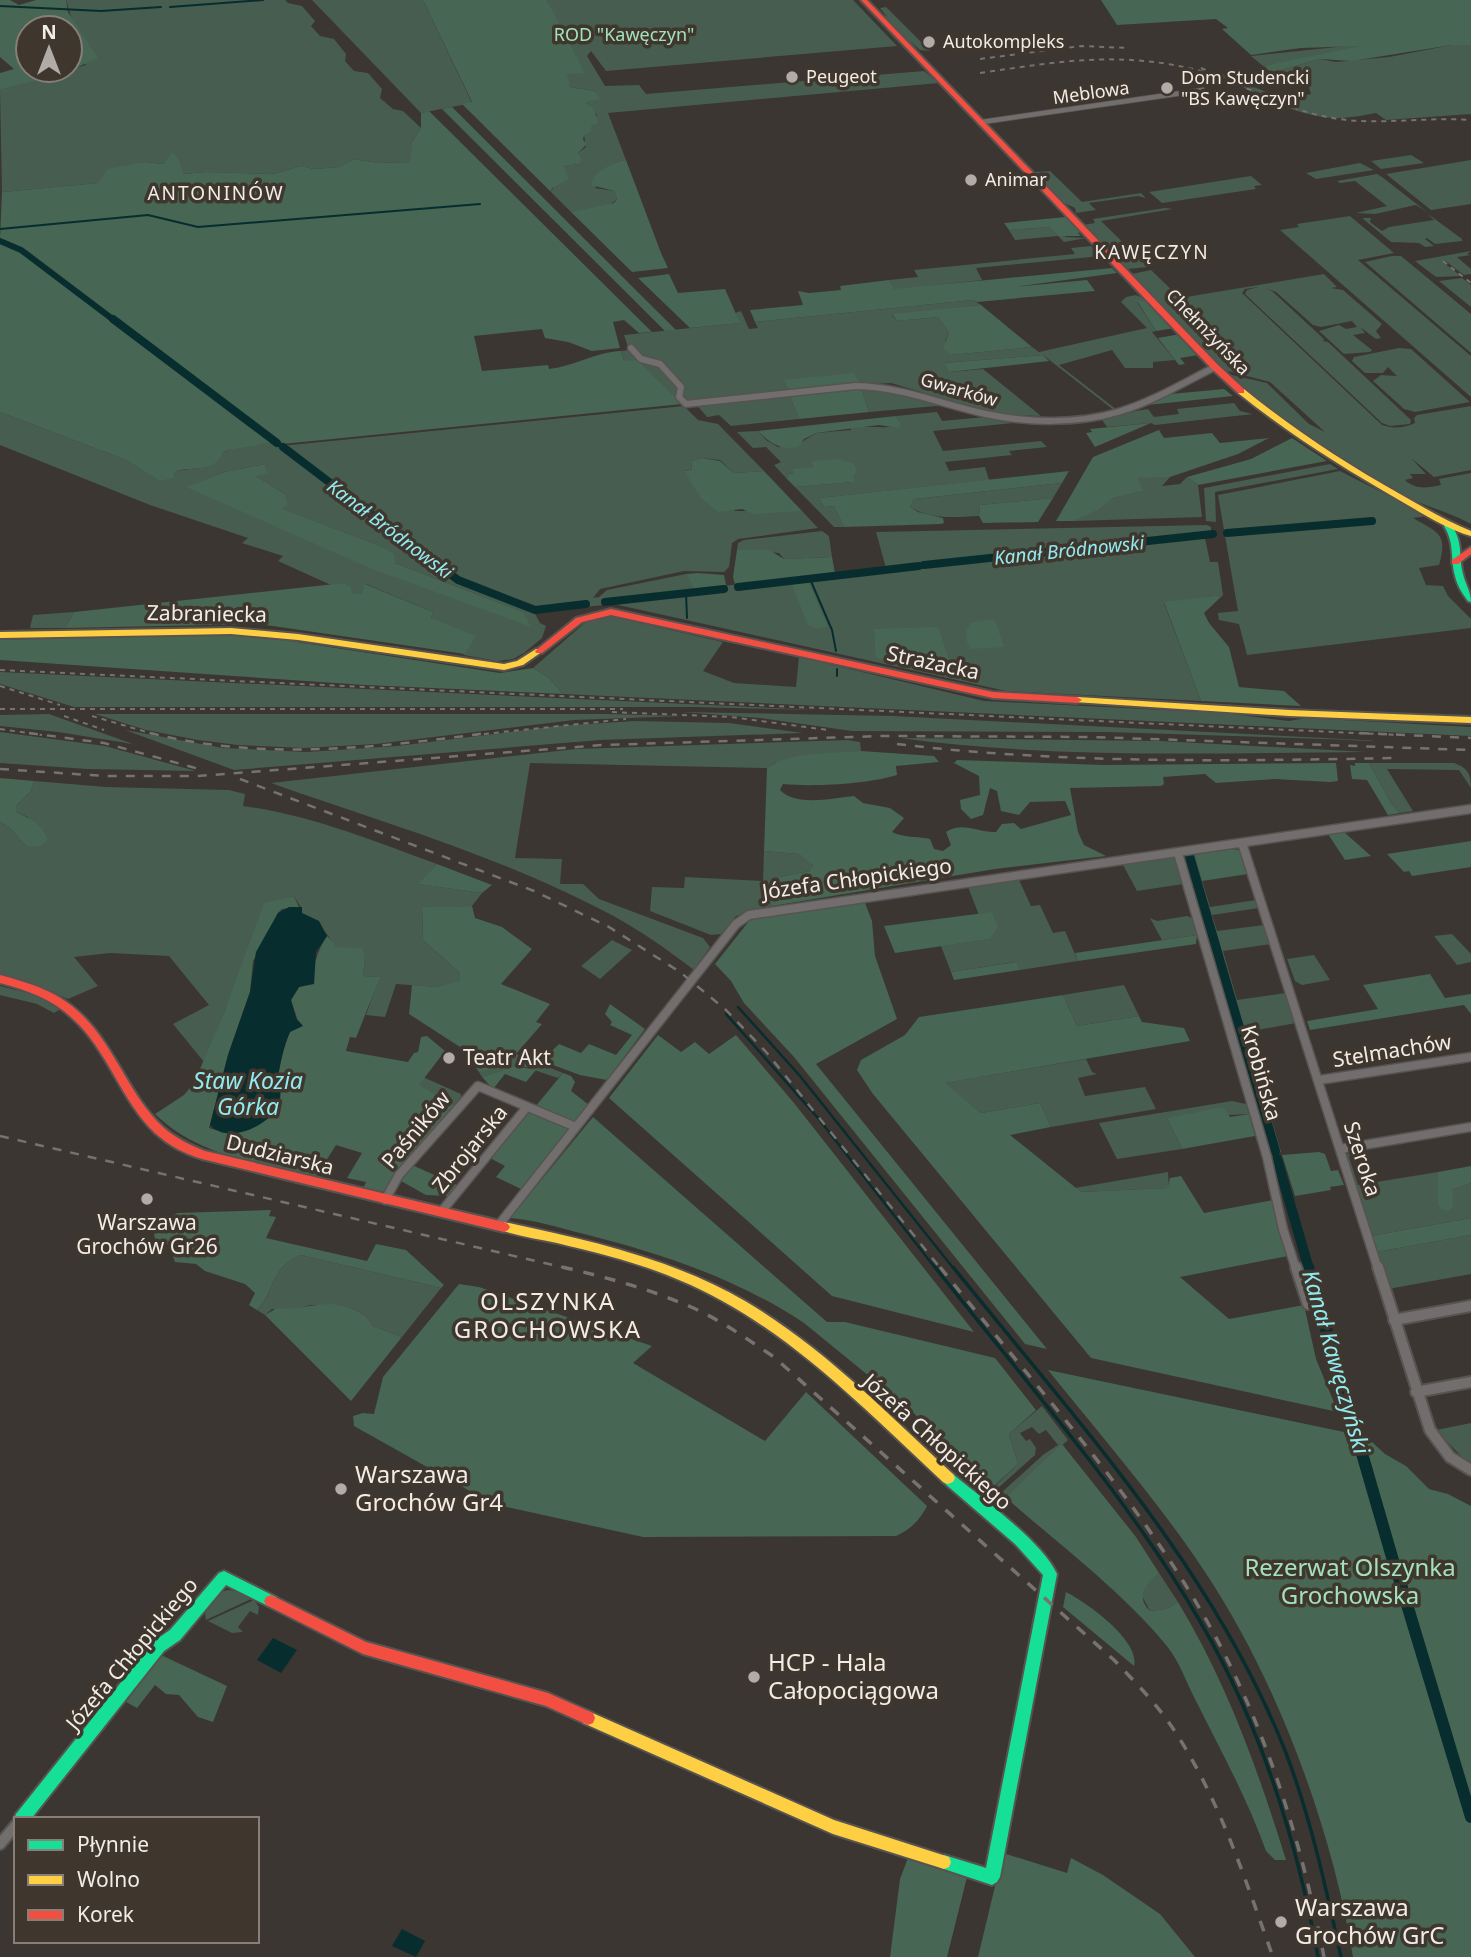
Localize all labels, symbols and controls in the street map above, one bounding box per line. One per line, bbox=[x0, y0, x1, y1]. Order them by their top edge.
north arrow bbox=[14, 14, 84, 84]
text: N bbox=[41, 19, 57, 45]
park label: ROD "Kawęczyn" bbox=[554, 22, 694, 46]
place label: Autokompleks bbox=[943, 29, 1064, 53]
marker: Autokompleks bbox=[921, 34, 937, 50]
place label: Peugeot bbox=[806, 64, 877, 88]
place label: Dom Studencki "BS Kawęczyn" bbox=[1181, 65, 1309, 110]
marker: Peugeot bbox=[784, 69, 800, 85]
street label: Meblowa bbox=[1051, 75, 1131, 109]
marker: Dom Studencki "BS Kawęczyn" bbox=[1159, 80, 1175, 96]
place label: Animar bbox=[985, 167, 1047, 191]
marker: Animar bbox=[963, 172, 979, 188]
district label: ANTONINÓW bbox=[147, 180, 285, 206]
district label: KAWĘCZYN bbox=[1094, 239, 1210, 265]
street label: Chełmżyńska bbox=[1161, 283, 1256, 380]
street label: Gwarków bbox=[918, 367, 1001, 411]
water label: Kanał Bródnowski bbox=[322, 473, 459, 585]
water label: Kanał Bródnowski bbox=[993, 529, 1147, 571]
street label: Zabraniecka bbox=[147, 598, 267, 628]
street label: Strażacka bbox=[884, 639, 982, 685]
street label: Józefa Chłopickiego bbox=[758, 851, 954, 905]
street label: Krobińska bbox=[1235, 1022, 1289, 1124]
street label: Stelmachów bbox=[1331, 1027, 1454, 1073]
place label: Teatr Akt bbox=[463, 1043, 551, 1071]
marker: Teatr Akt bbox=[441, 1050, 457, 1066]
water label: Staw Kozia Górka bbox=[193, 1064, 303, 1122]
street label: Paśników bbox=[375, 1084, 456, 1174]
street label: Zbrojarska bbox=[425, 1099, 513, 1198]
street label: Szeroka bbox=[1338, 1118, 1388, 1200]
street label: Dudziarska bbox=[223, 1127, 337, 1181]
marker: Warszawa Grochów Gr26 bbox=[139, 1191, 155, 1207]
place label: Warszawa Grochów Gr26 bbox=[76, 1208, 218, 1260]
water label: Kanał Kawęczyński bbox=[1295, 1266, 1379, 1459]
district label: OLSZYNKA GROCHOWSKA bbox=[454, 1284, 642, 1345]
street label: Józefa Chłopickiego bbox=[856, 1366, 1018, 1516]
place label: Warszawa Grochów Gr4 bbox=[355, 1457, 503, 1518]
marker: Warszawa Grochów Gr4 bbox=[333, 1481, 349, 1497]
park label: Rezerwat Olszynka Grochowska bbox=[1244, 1550, 1456, 1611]
street label: Józefa Chłopickiego bbox=[58, 1571, 203, 1737]
place label: HCP - Hala Całopociągowa bbox=[768, 1645, 939, 1706]
marker: HCP - Hala Całopociągowa bbox=[746, 1669, 762, 1685]
legend bbox=[14, 1817, 259, 1943]
text: Płynnie bbox=[77, 1830, 149, 1858]
text: Wolno bbox=[77, 1865, 140, 1893]
place label: Warszawa Grochów GrC bbox=[1295, 1890, 1444, 1951]
text: Korek bbox=[77, 1900, 135, 1928]
marker: Warszawa Grochów GrC bbox=[1273, 1914, 1289, 1930]

